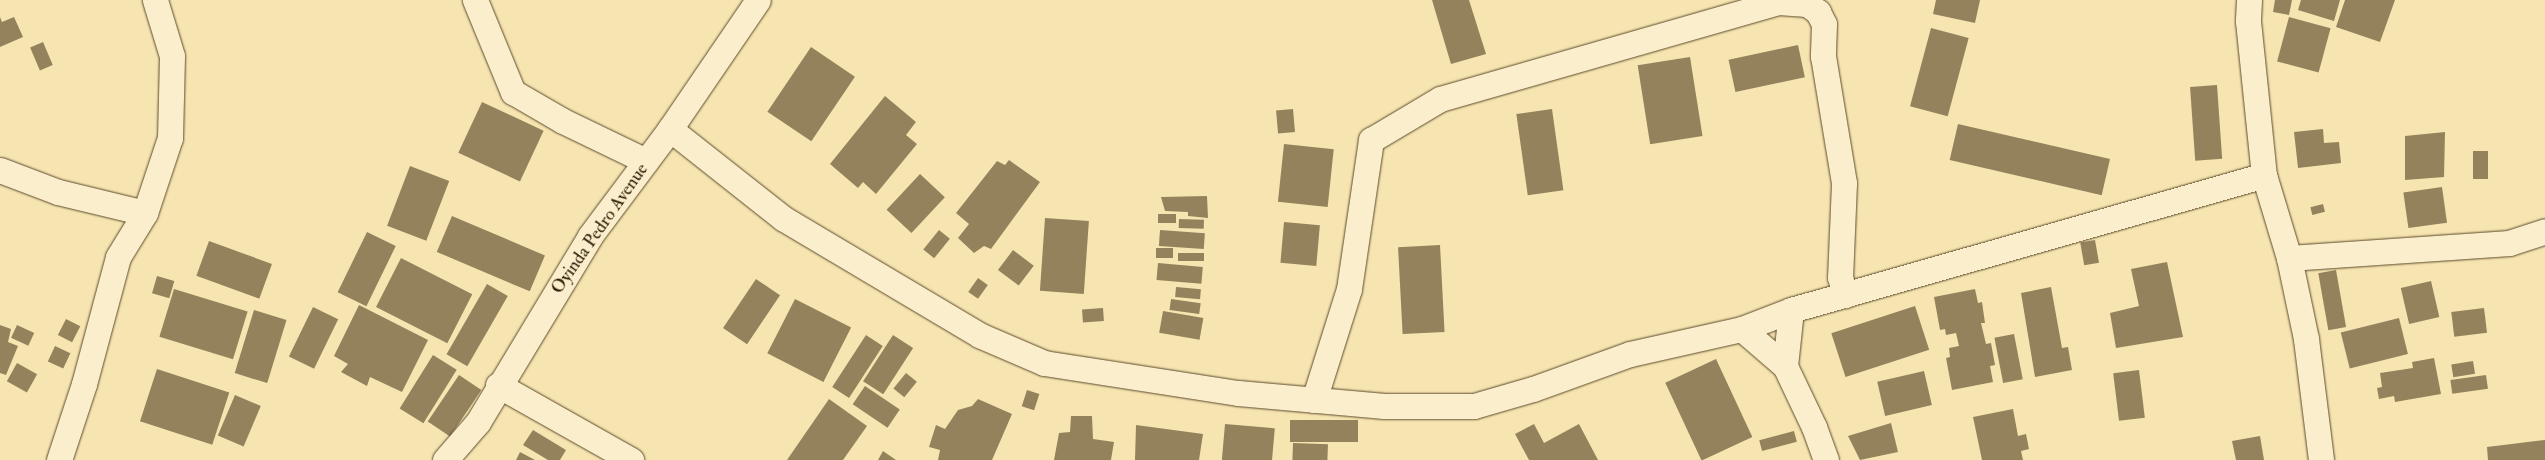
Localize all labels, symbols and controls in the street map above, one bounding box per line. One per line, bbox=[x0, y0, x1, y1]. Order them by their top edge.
street label: Oyinda Pedro Avenue bbox=[547, 160, 653, 298]

